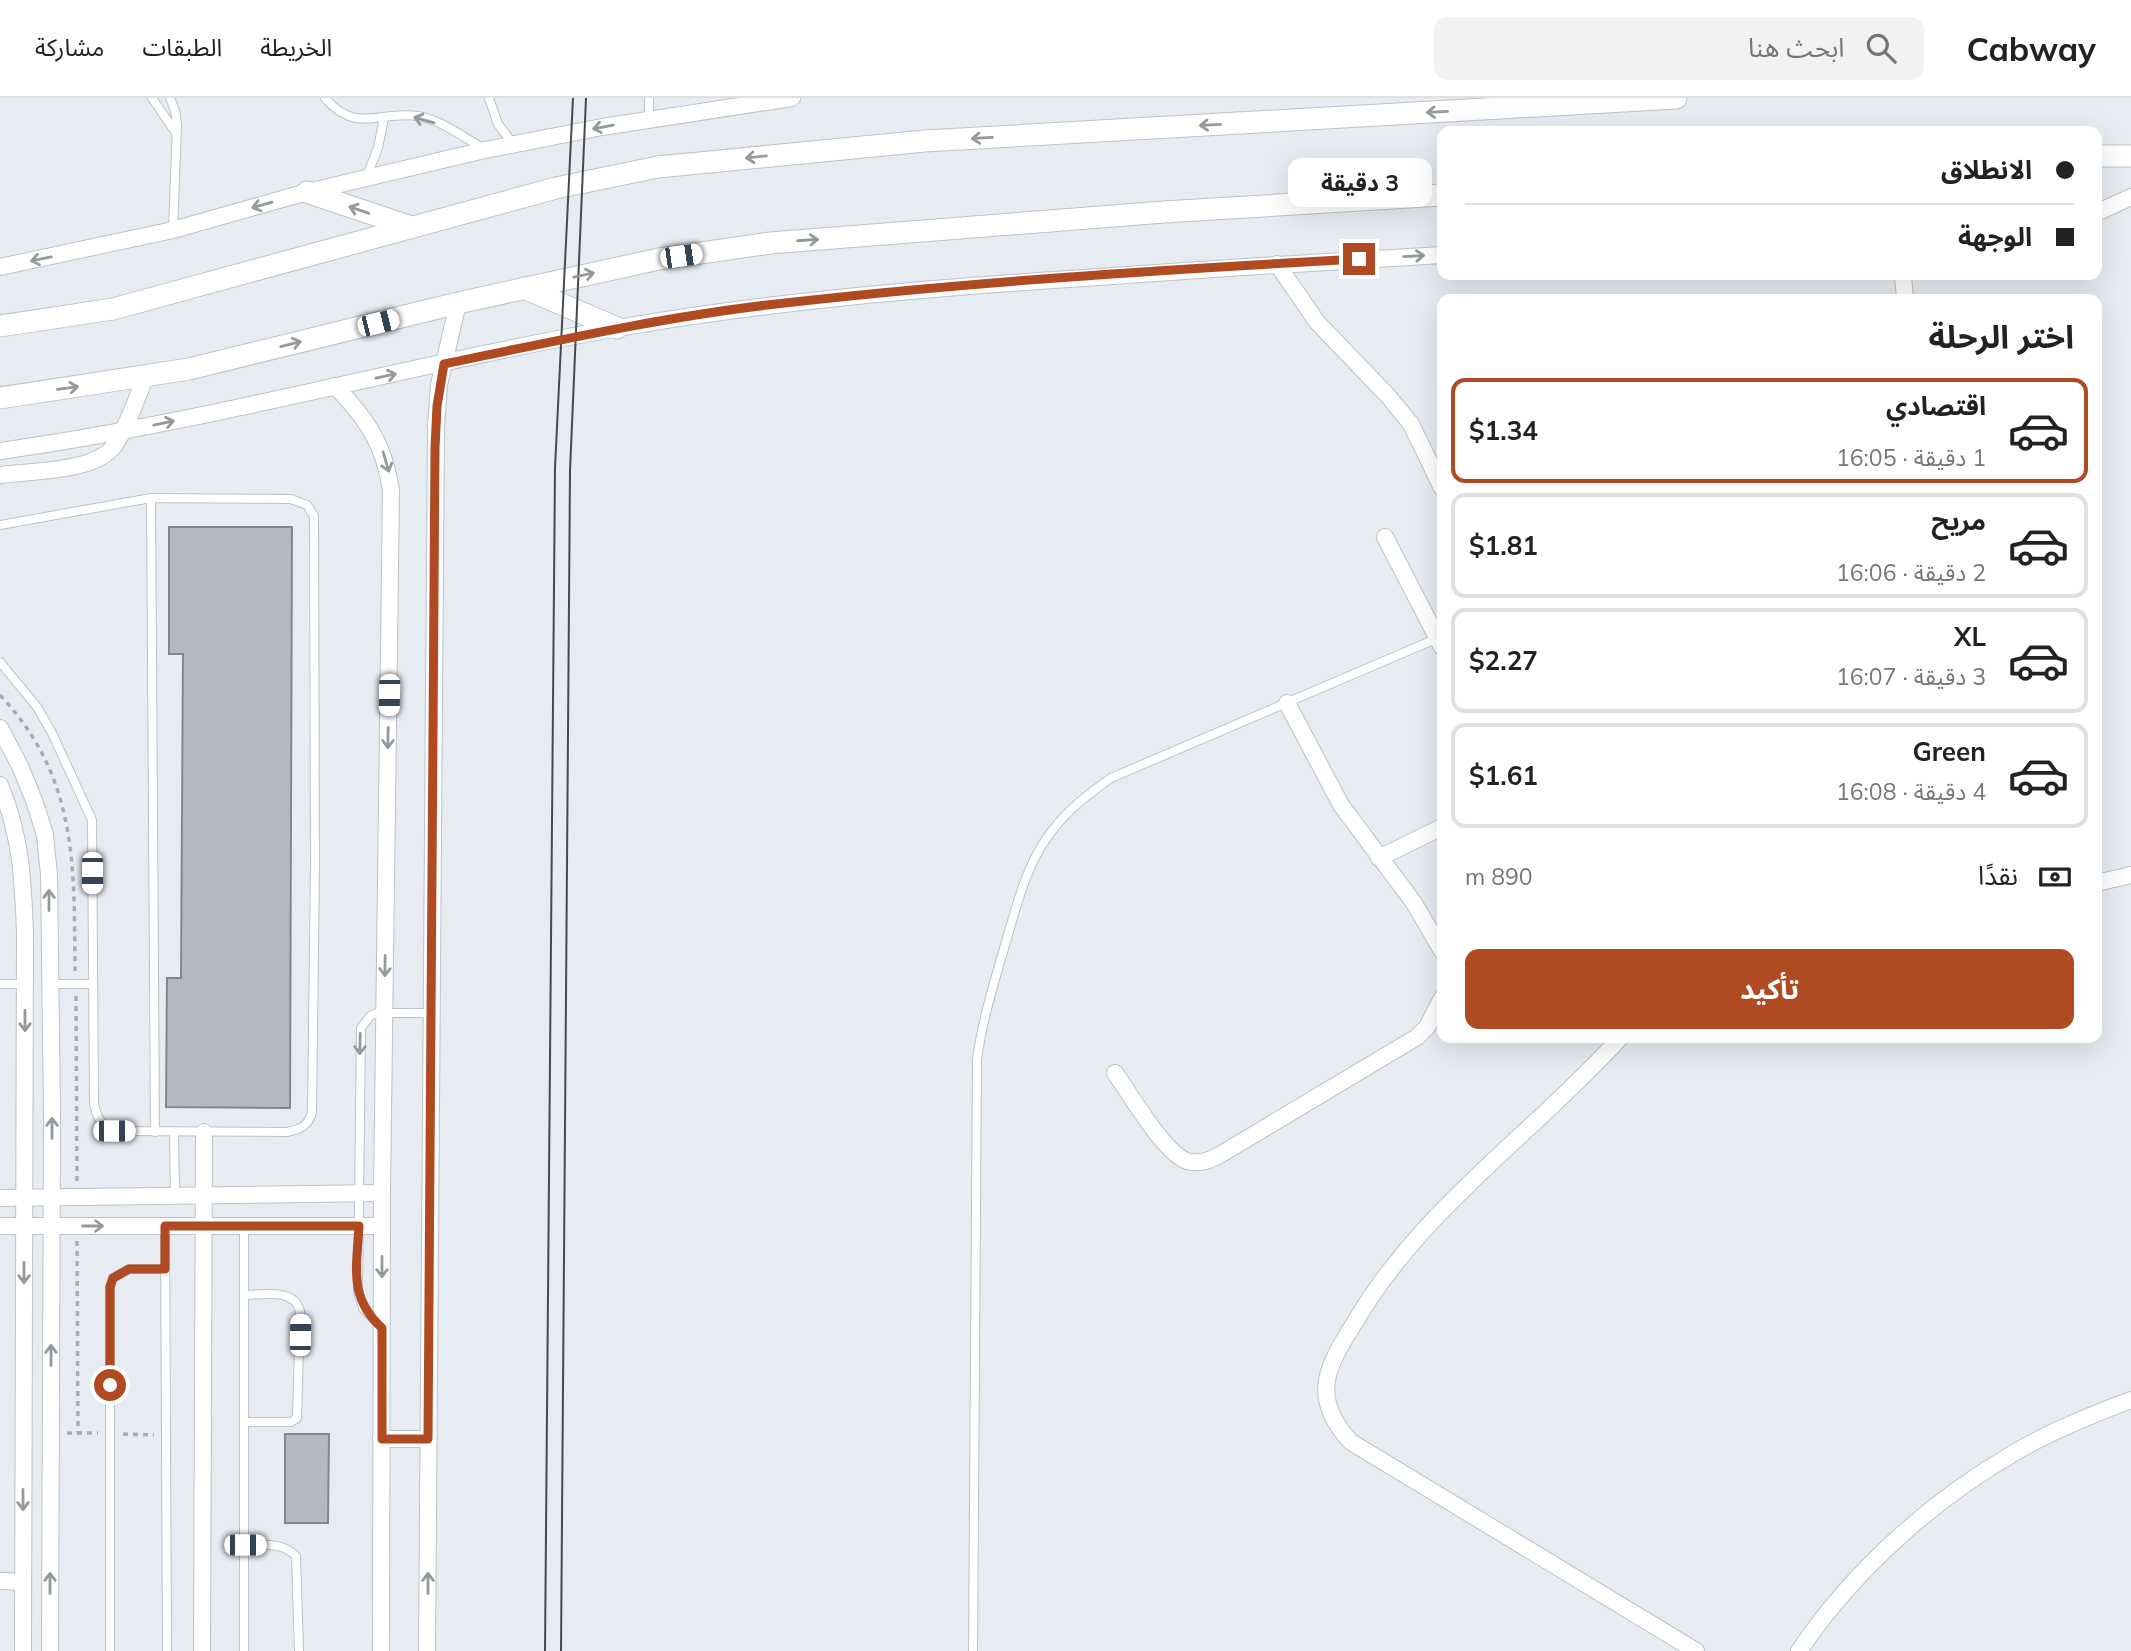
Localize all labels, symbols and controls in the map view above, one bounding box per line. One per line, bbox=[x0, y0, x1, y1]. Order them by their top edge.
search box bbox=[1434, 17, 1924, 80]
text: Cabway bbox=[1966, 28, 2096, 69]
icon: search bbox=[1862, 29, 1900, 67]
text: ابحث هنا bbox=[1748, 31, 1844, 64]
text: مشاركة bbox=[35, 32, 104, 62]
text: الطبقات bbox=[142, 32, 222, 62]
text: الخريطة bbox=[260, 32, 332, 62]
one-way arrow bbox=[1426, 106, 1449, 119]
one-way arrow bbox=[414, 112, 436, 125]
one-way arrow bbox=[1199, 119, 1221, 132]
one-way arrow bbox=[592, 120, 615, 134]
one-way arrow bbox=[972, 132, 994, 145]
one-way arrow bbox=[745, 151, 768, 164]
text: الانطلاق bbox=[1941, 153, 2032, 186]
callout: 3 دقيقة bbox=[1287, 158, 1431, 206]
text: 3 دقيقة bbox=[1321, 168, 1399, 197]
one-way arrow bbox=[251, 199, 273, 212]
one-way arrow bbox=[348, 203, 370, 216]
text: الوجهة bbox=[1958, 220, 2032, 253]
one-way arrow bbox=[796, 233, 819, 246]
car bbox=[659, 243, 704, 269]
route end bbox=[1343, 243, 1375, 275]
one-way arrow bbox=[1402, 250, 1425, 263]
one-way arrow bbox=[30, 252, 53, 266]
one-way arrow bbox=[572, 268, 595, 282]
car bbox=[356, 308, 401, 338]
text: اختر الرحلة bbox=[1929, 316, 2074, 356]
one-way arrow bbox=[279, 337, 301, 350]
one-way arrow bbox=[374, 368, 397, 382]
one-way arrow bbox=[56, 381, 78, 394]
text: اقتصادي bbox=[1886, 389, 1986, 422]
icon: car bbox=[2007, 399, 2070, 462]
text: $1.34 bbox=[1469, 414, 1538, 447]
one-way arrow bbox=[152, 416, 175, 430]
text: 1 دقيقة · 16:05 bbox=[1836, 443, 1986, 472]
one-way arrow bbox=[380, 451, 393, 473]
text: مريح bbox=[1931, 504, 1986, 537]
icon: car bbox=[2007, 514, 2070, 577]
text: $1.81 bbox=[1469, 529, 1538, 562]
text: 2 دقيقة · 16:06 bbox=[1836, 558, 1986, 587]
text: XL bbox=[1954, 620, 1986, 653]
icon: car bbox=[2007, 629, 2070, 692]
text: $2.27 bbox=[1469, 644, 1538, 677]
text: 3 دقيقة · 16:07 bbox=[1836, 662, 1986, 691]
car bbox=[379, 674, 400, 716]
one-way arrow bbox=[382, 726, 395, 749]
text: Green bbox=[1913, 735, 1986, 768]
icon: car bbox=[2007, 744, 2070, 807]
text: $1.61 bbox=[1469, 759, 1538, 792]
text: 4 دقيقة · 16:08 bbox=[1836, 777, 1986, 806]
car bbox=[82, 852, 103, 894]
icon: cash bbox=[2036, 858, 2074, 896]
text: نقدًا bbox=[1978, 859, 2018, 892]
text: 890 m bbox=[1465, 862, 1533, 891]
one-way arrow bbox=[42, 889, 56, 912]
button: تأكيد bbox=[1465, 949, 2074, 1029]
one-way arrow bbox=[378, 954, 392, 977]
one-way arrow bbox=[18, 1009, 32, 1032]
one-way arrow bbox=[354, 1032, 367, 1055]
one-way arrow bbox=[45, 1117, 59, 1140]
car bbox=[94, 1121, 136, 1142]
one-way arrow bbox=[81, 1219, 104, 1233]
one-way arrow bbox=[375, 1255, 389, 1278]
one-way arrow bbox=[17, 1261, 31, 1284]
car bbox=[290, 1314, 311, 1356]
one-way arrow bbox=[44, 1344, 58, 1367]
route start bbox=[94, 1369, 126, 1401]
one-way arrow bbox=[17, 1489, 30, 1512]
car bbox=[225, 1535, 267, 1556]
one-way arrow bbox=[43, 1572, 57, 1595]
one-way arrow bbox=[421, 1572, 435, 1595]

